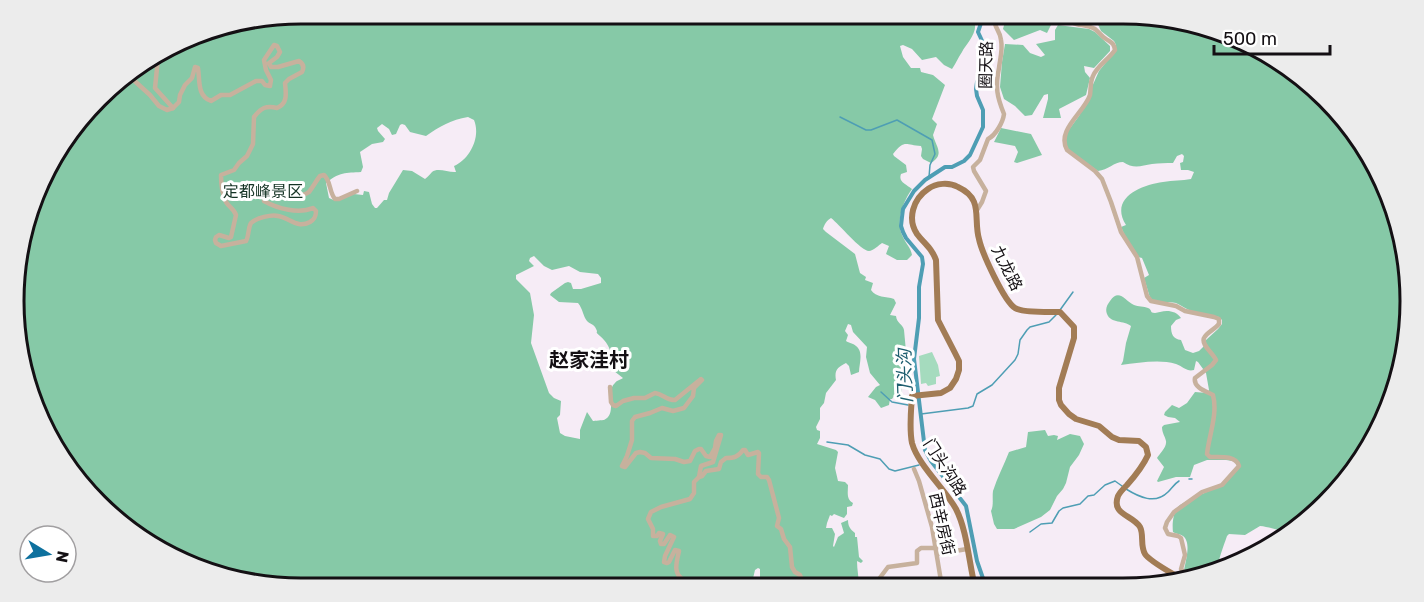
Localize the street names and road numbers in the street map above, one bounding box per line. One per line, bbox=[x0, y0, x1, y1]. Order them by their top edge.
street label: 圈天路 bbox=[976, 41, 996, 89]
street label: 九龙路 bbox=[988, 242, 1026, 294]
street label: 门头沟路 bbox=[920, 435, 970, 499]
street label: 西辛房街 bbox=[926, 491, 958, 557]

